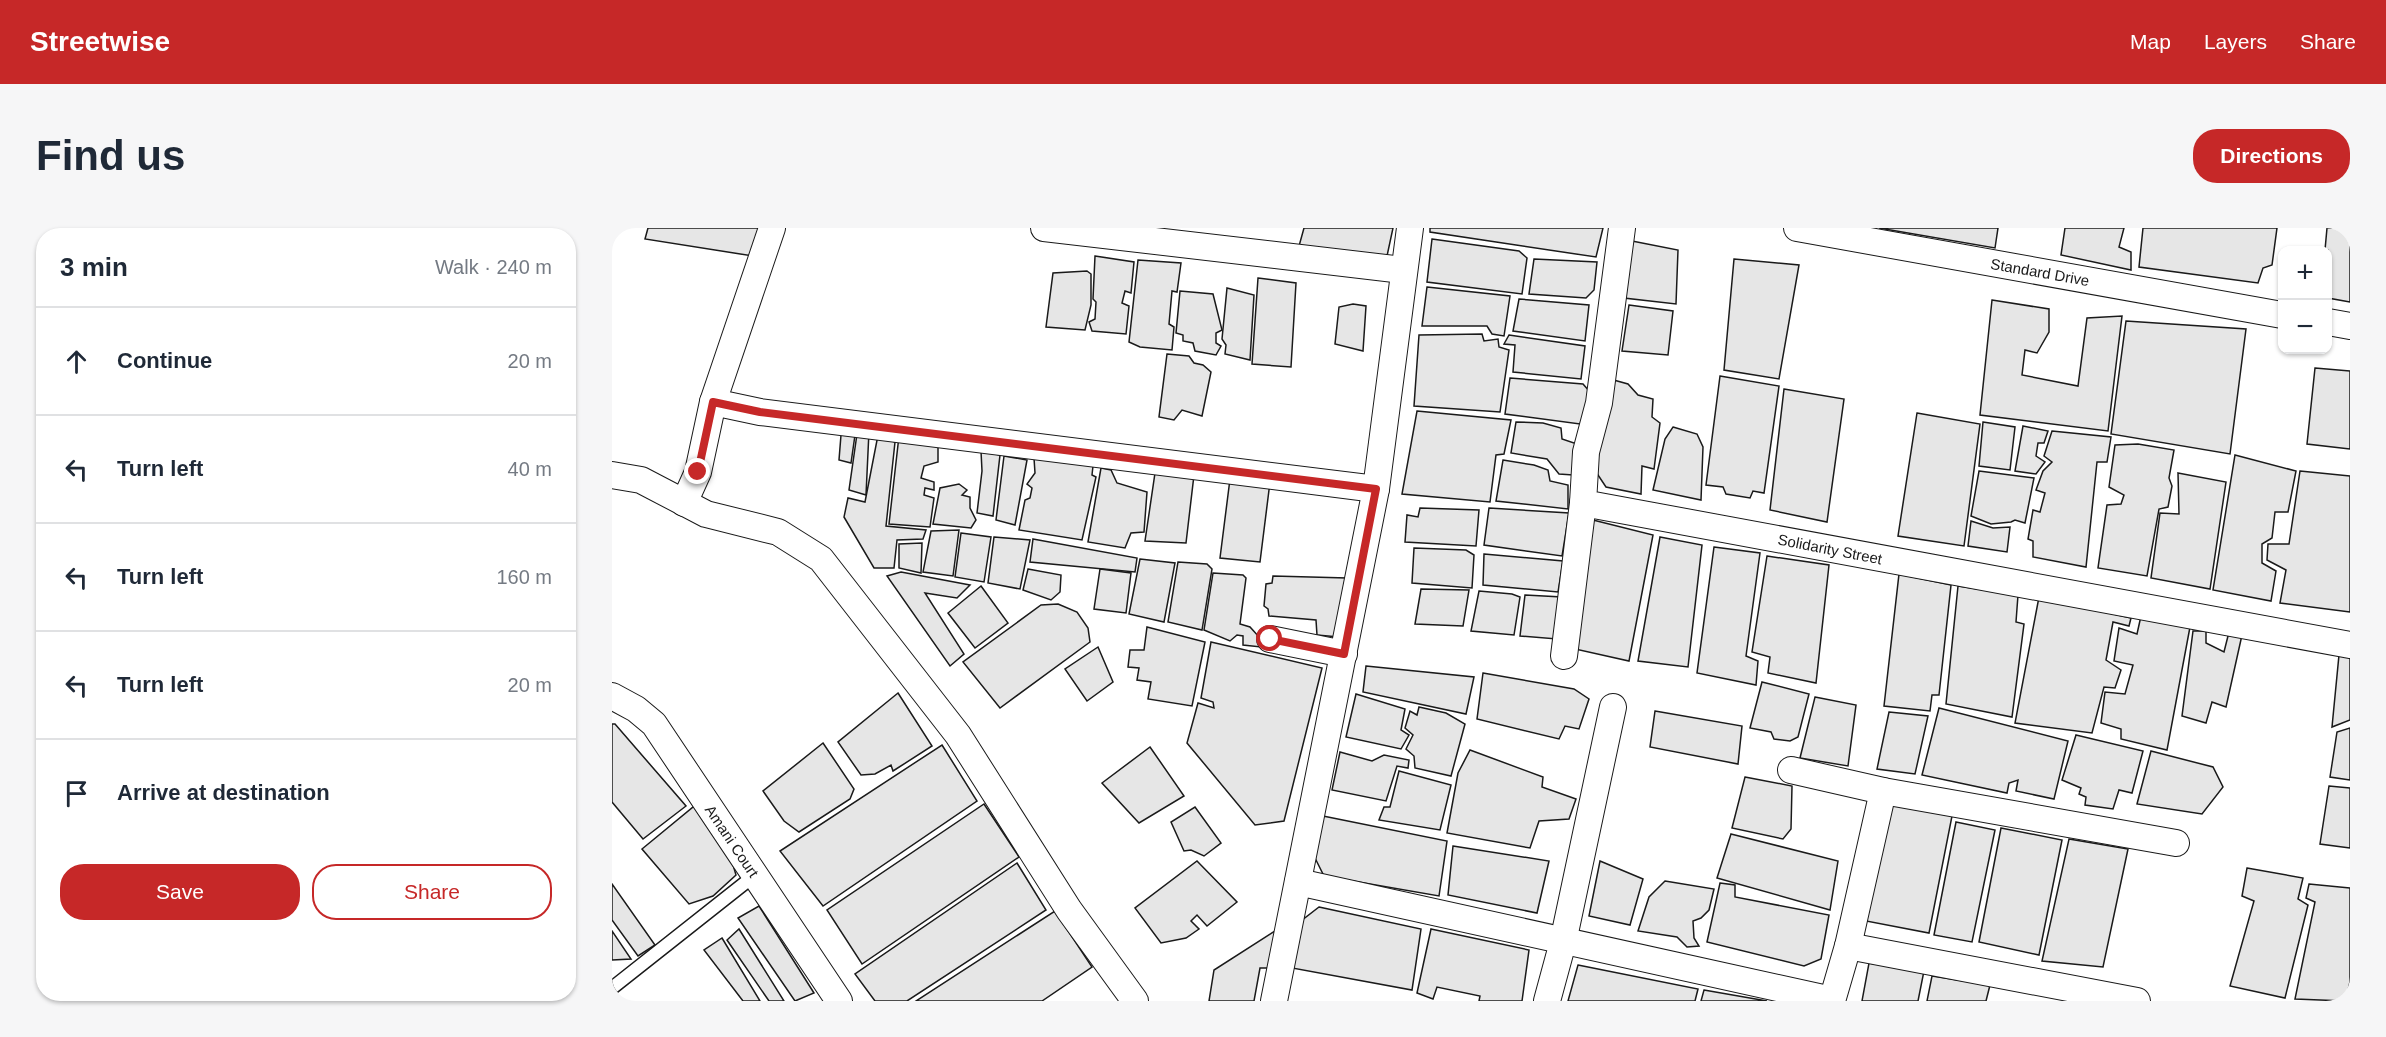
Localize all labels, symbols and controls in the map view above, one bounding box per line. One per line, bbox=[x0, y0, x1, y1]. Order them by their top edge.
text: Streetwise bbox=[30, 26, 170, 57]
text: Map bbox=[2130, 30, 2171, 53]
text: Layers bbox=[2204, 30, 2267, 53]
text: Share bbox=[2300, 30, 2356, 53]
button: Directions bbox=[2193, 129, 2350, 183]
text: Find us bbox=[36, 132, 185, 179]
map controls bbox=[2278, 246, 2332, 354]
button: + bbox=[2278, 246, 2332, 300]
text: 3 min bbox=[60, 252, 128, 282]
street label: Standard Drive bbox=[1989, 255, 2091, 289]
text: Walk · 240 m bbox=[435, 256, 552, 278]
button: − bbox=[2278, 300, 2332, 354]
icon: ahead bbox=[60, 345, 93, 378]
text: Continue bbox=[117, 348, 212, 373]
text: 20 m bbox=[508, 350, 552, 372]
icon: left bbox=[60, 453, 93, 486]
text: Turn left bbox=[117, 456, 203, 481]
text: 40 m bbox=[508, 458, 552, 480]
route end bbox=[684, 458, 710, 484]
street label: Solidarity Street bbox=[1776, 531, 1884, 568]
icon: left bbox=[60, 561, 93, 594]
text: Turn left bbox=[117, 564, 203, 589]
text: 160 m bbox=[496, 566, 552, 588]
route start bbox=[1256, 625, 1282, 651]
icon: left bbox=[60, 669, 93, 702]
text: Turn left bbox=[117, 672, 203, 697]
text: 20 m bbox=[508, 674, 552, 696]
icon: arrive bbox=[60, 777, 93, 810]
text: Arrive at destination bbox=[117, 780, 330, 805]
street label: Amani Court bbox=[702, 802, 763, 881]
button: Save bbox=[60, 864, 300, 920]
button: Share bbox=[312, 864, 552, 920]

